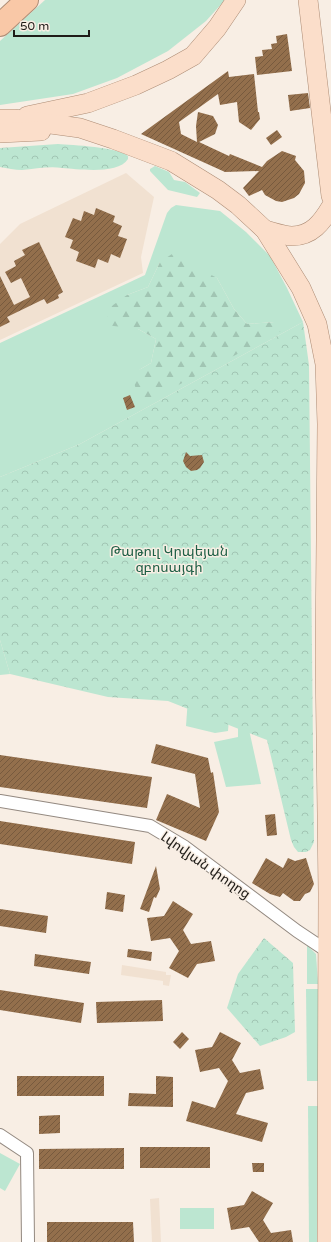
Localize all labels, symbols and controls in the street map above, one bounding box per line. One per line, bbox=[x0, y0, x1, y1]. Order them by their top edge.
scale bar bbox=[14, 12, 89, 38]
text: 50 m bbox=[20, 19, 49, 33]
park label: Թաթուլ Կրպեյան զբոսայգի bbox=[110, 543, 228, 576]
street label: Լվովյան փողոց bbox=[158, 828, 254, 903]

